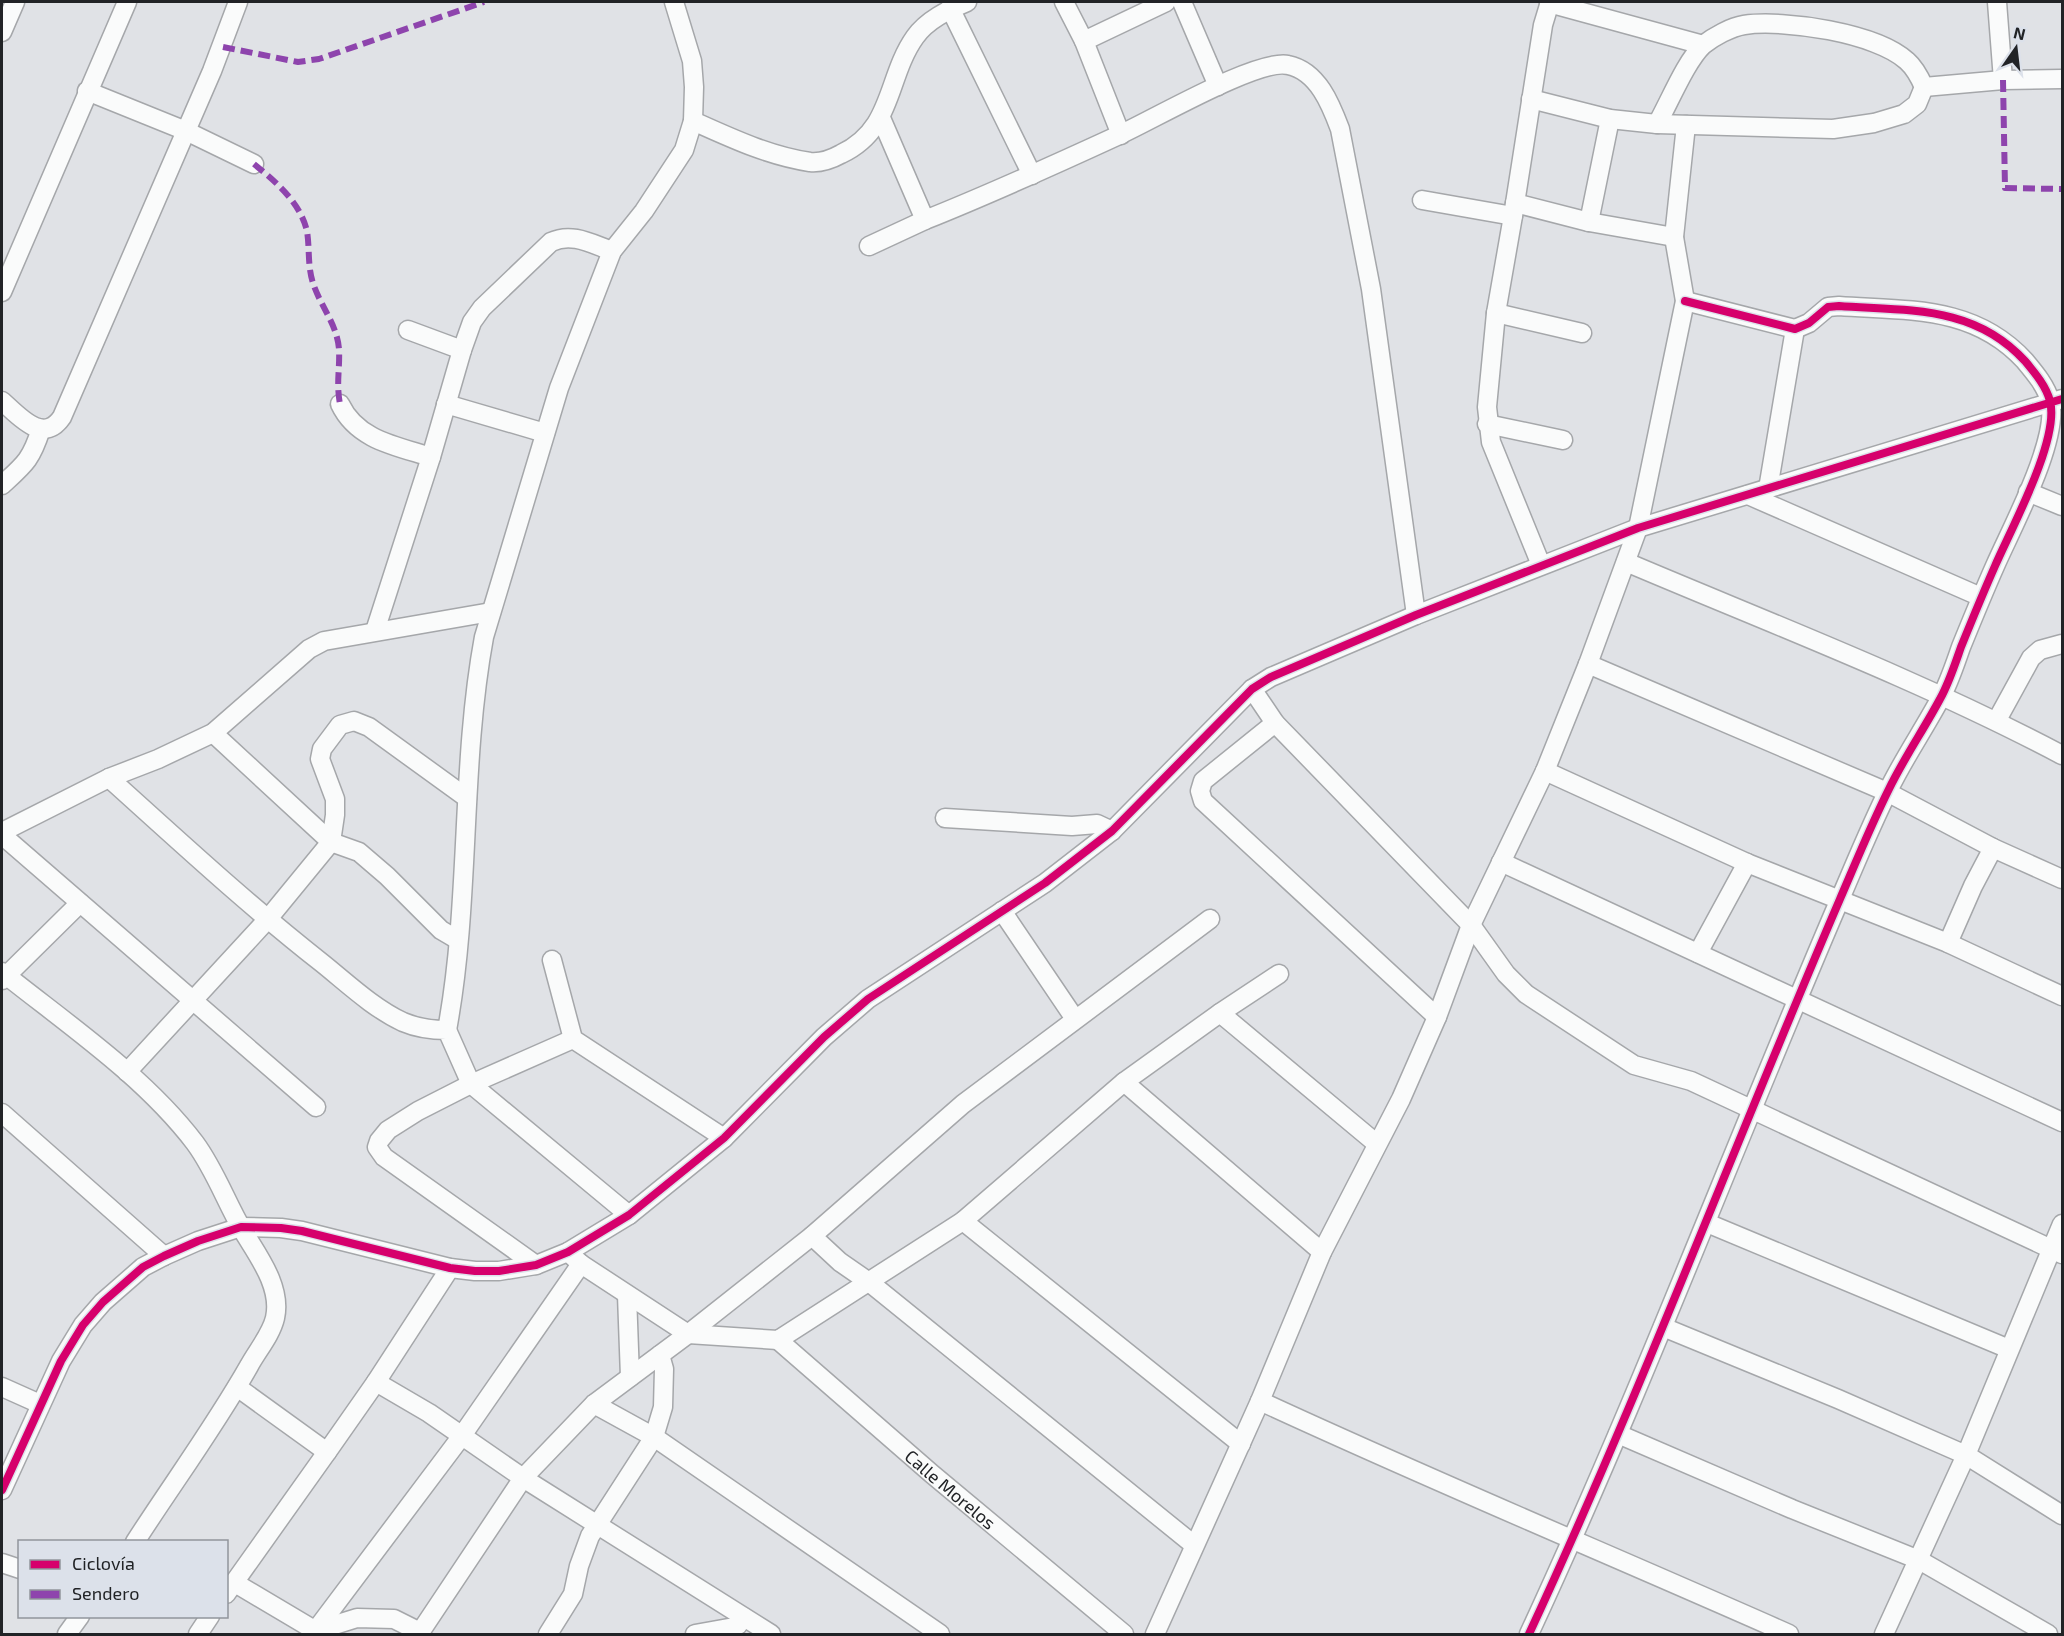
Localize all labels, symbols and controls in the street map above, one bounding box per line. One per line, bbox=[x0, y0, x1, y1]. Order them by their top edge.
north arrow bbox=[1986, 18, 2046, 78]
text: N bbox=[2012, 22, 2028, 44]
street label: Calle Morelos bbox=[901, 1445, 1000, 1534]
legend bbox=[18, 1540, 228, 1618]
text: Ciclovía bbox=[72, 1552, 135, 1574]
text: Sendero bbox=[72, 1582, 139, 1604]

